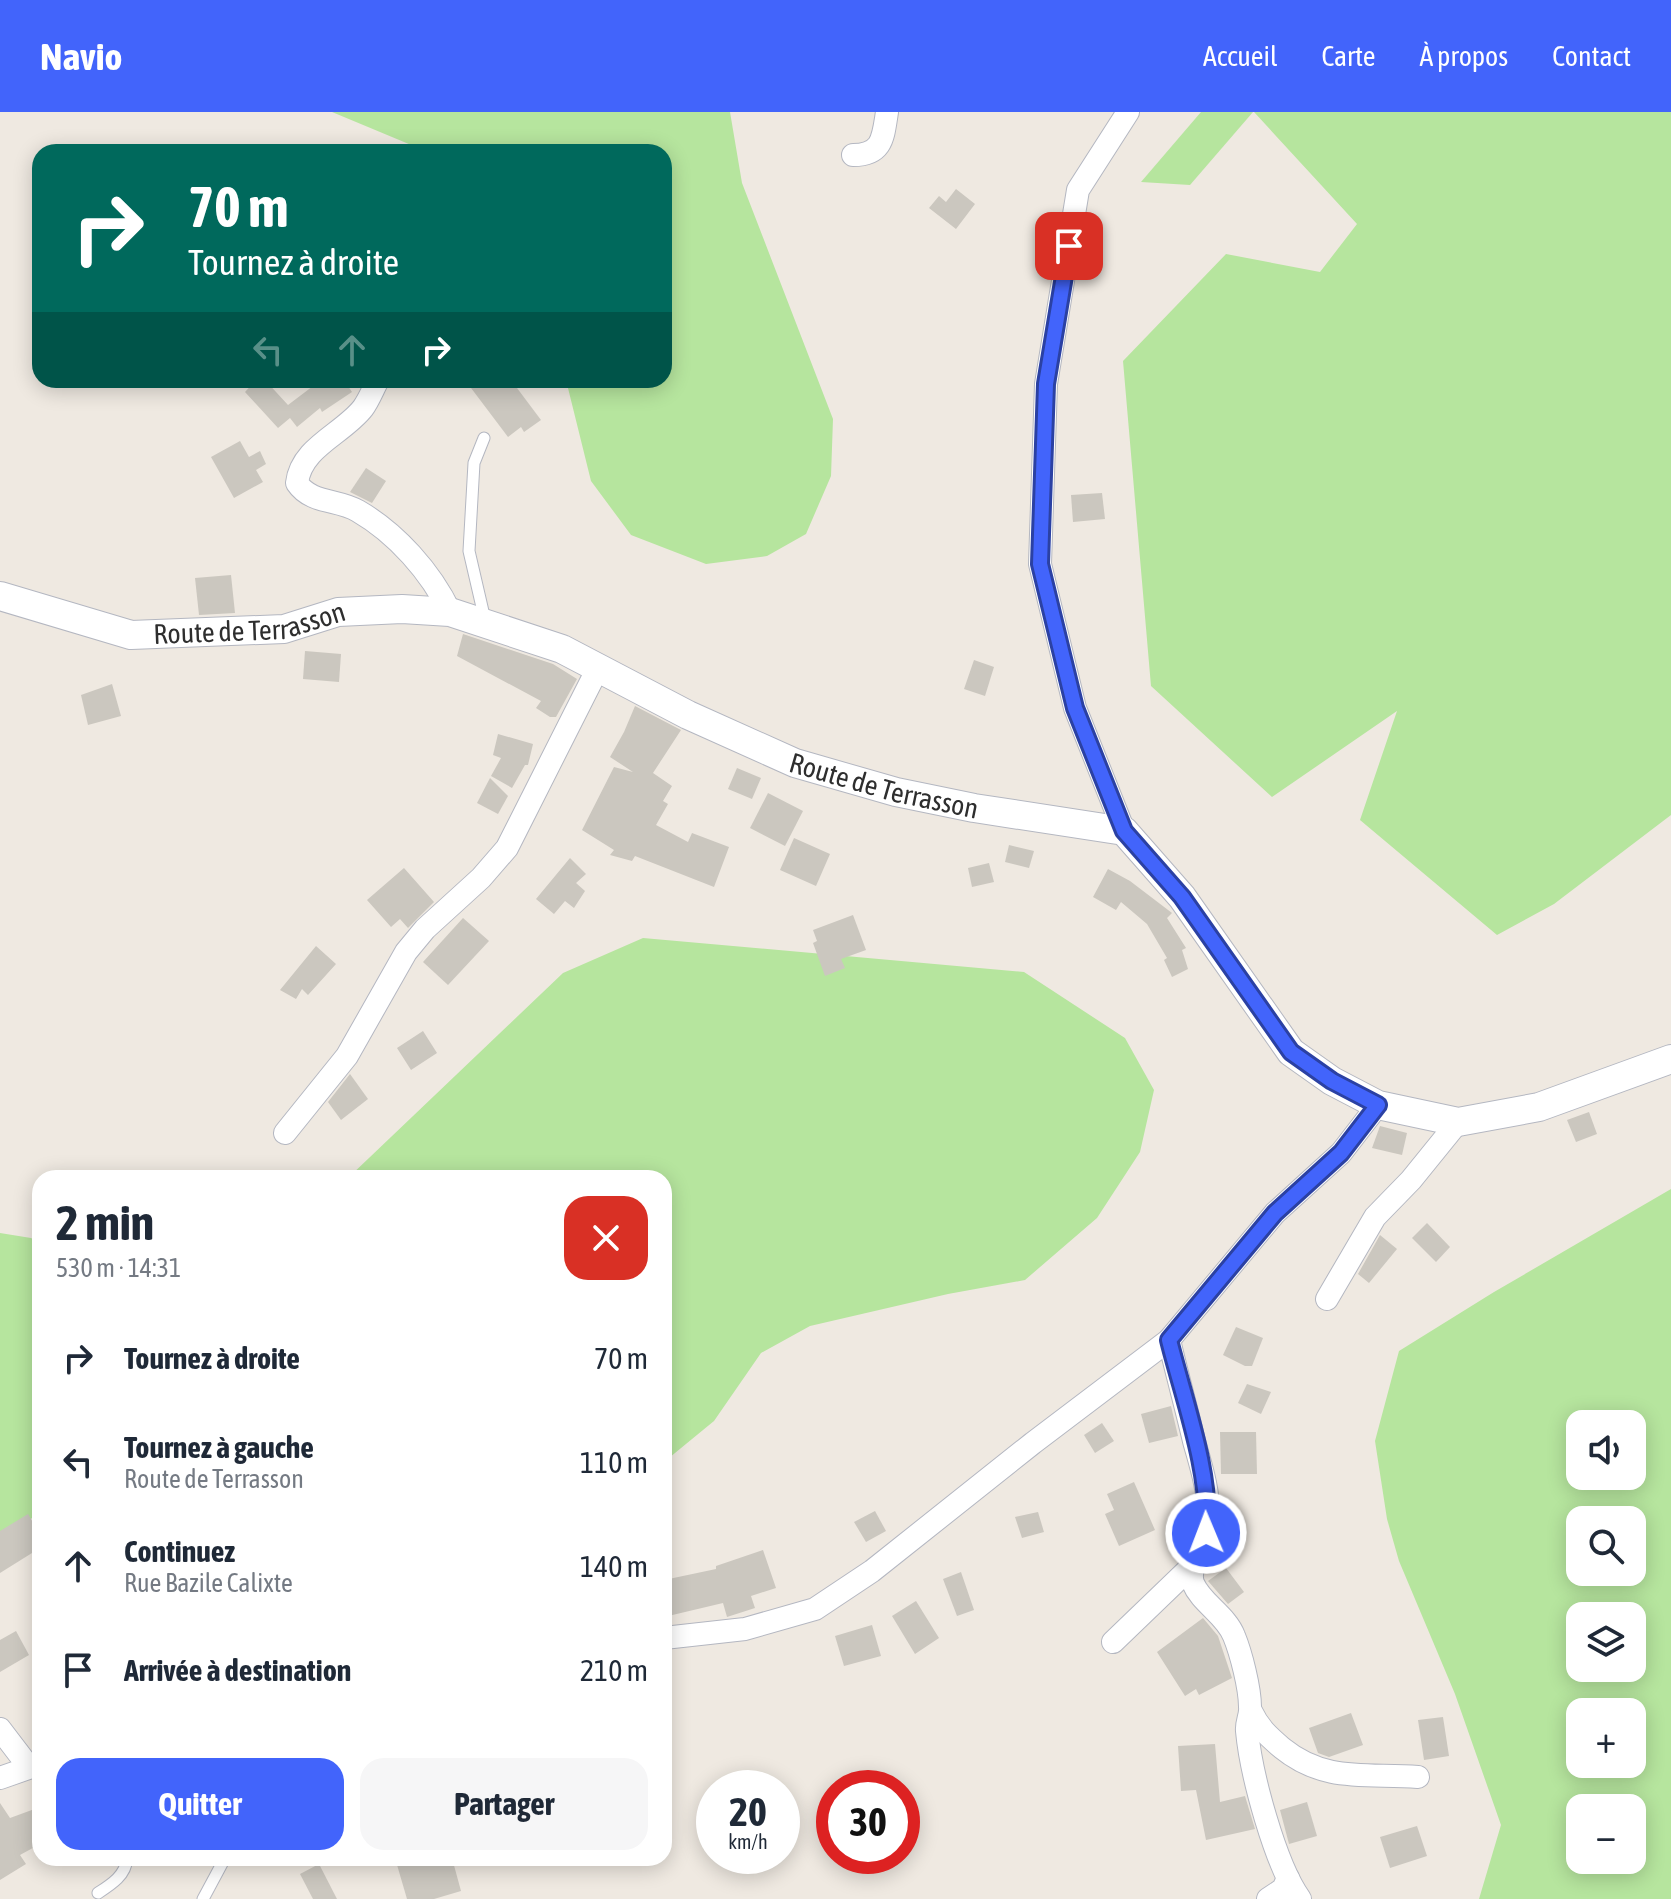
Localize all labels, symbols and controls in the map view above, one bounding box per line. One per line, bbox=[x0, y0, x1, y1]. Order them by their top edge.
text: Navio bbox=[40, 35, 122, 78]
text: Accueil bbox=[1203, 40, 1277, 72]
text: Carte bbox=[1321, 40, 1376, 72]
text: À propos bbox=[1420, 40, 1508, 72]
text: Contact bbox=[1552, 40, 1631, 72]
text: 70 m bbox=[188, 175, 289, 239]
icon: right bbox=[56, 176, 160, 280]
pin bbox=[1035, 212, 1103, 280]
icon: arrive bbox=[1047, 224, 1091, 268]
text: Tournez à droite bbox=[188, 241, 399, 283]
icon: left bbox=[246, 328, 290, 372]
icon: ahead bbox=[330, 328, 374, 372]
icon: right bbox=[414, 328, 458, 372]
street label: Route de Terrasson bbox=[153, 595, 349, 650]
street label: Route de Terrasson bbox=[786, 746, 981, 825]
text: 2 min bbox=[56, 1195, 154, 1250]
button: close bbox=[564, 1196, 648, 1280]
text: 530 m · 14:31 bbox=[56, 1253, 181, 1283]
icon: right bbox=[56, 1336, 100, 1380]
text: Tournez à droite bbox=[124, 1341, 300, 1375]
text: 70 m bbox=[594, 1341, 648, 1375]
map controls bbox=[1566, 1410, 1646, 1874]
button: sound bbox=[1566, 1410, 1646, 1490]
text: Tournez à gauche bbox=[124, 1430, 314, 1464]
icon: left bbox=[56, 1440, 100, 1484]
text: 110 m bbox=[580, 1445, 648, 1479]
text: Route de Terrasson bbox=[124, 1464, 304, 1494]
position arrow bbox=[1164, 1491, 1248, 1575]
button: search bbox=[1566, 1506, 1646, 1586]
text: Continuez bbox=[124, 1534, 235, 1568]
icon: ahead bbox=[56, 1544, 100, 1588]
text: 140 m bbox=[580, 1549, 648, 1583]
text: Rue Bazile Calixte bbox=[124, 1568, 293, 1598]
button: layers bbox=[1566, 1602, 1646, 1682]
icon: arrive bbox=[56, 1648, 100, 1692]
text: Arrivée à destination bbox=[124, 1653, 351, 1687]
text: 210 m bbox=[580, 1653, 648, 1687]
button: + bbox=[1566, 1698, 1646, 1778]
button: Quitter bbox=[56, 1758, 344, 1850]
button: Partager bbox=[360, 1758, 648, 1850]
speed limit sign: 30 bbox=[816, 1770, 920, 1874]
text: 20 bbox=[729, 1789, 767, 1834]
button: − bbox=[1566, 1794, 1646, 1874]
text: km/h bbox=[728, 1830, 768, 1853]

